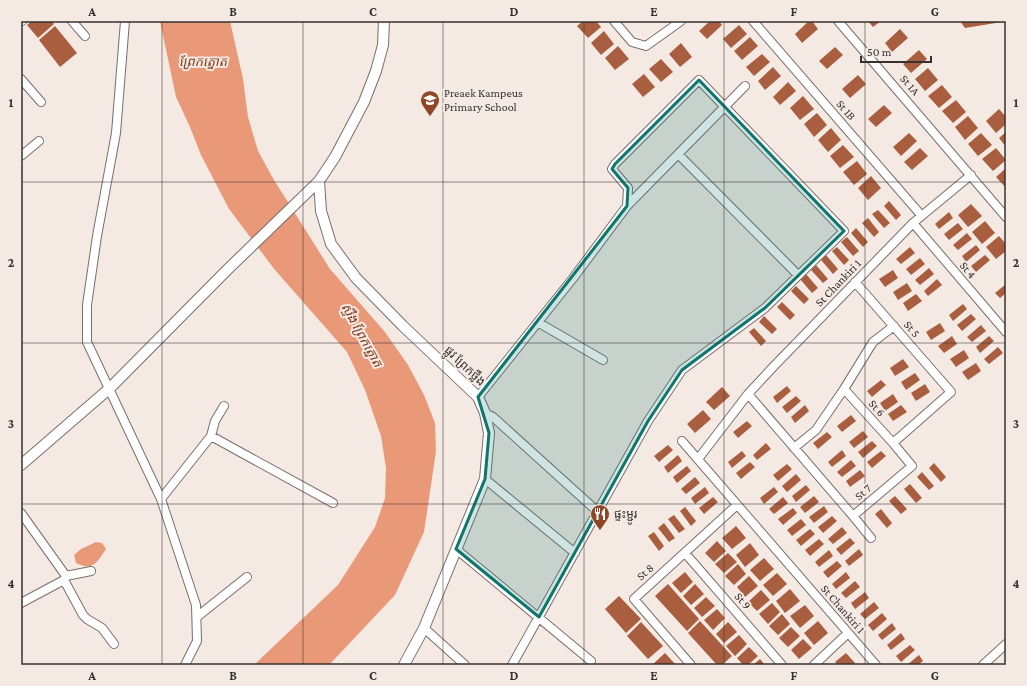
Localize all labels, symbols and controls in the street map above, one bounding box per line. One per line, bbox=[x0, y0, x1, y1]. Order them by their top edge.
text: A bbox=[87, 4, 96, 19]
text: B bbox=[229, 4, 237, 19]
text: C bbox=[369, 4, 377, 19]
text: D bbox=[510, 4, 519, 19]
text: E bbox=[650, 4, 658, 19]
text: F bbox=[791, 4, 798, 19]
text: G bbox=[931, 4, 939, 19]
scale bar bbox=[861, 38, 931, 64]
text: 50 m bbox=[867, 45, 892, 59]
water label: ព្រែកត្នោត bbox=[179, 54, 228, 70]
street label: St 1A bbox=[897, 72, 923, 98]
place label: Preaek Kampeus Primary School bbox=[444, 86, 523, 114]
school or university icon: Preaek Kampeus Primary School bbox=[419, 89, 441, 117]
text: 1 bbox=[9, 95, 14, 110]
text: 1 bbox=[1014, 95, 1019, 110]
street label: St 1B bbox=[833, 97, 859, 123]
text: 2 bbox=[8, 255, 15, 270]
text: 2 bbox=[1013, 255, 1020, 270]
street label: St Chankiri 1 bbox=[812, 257, 864, 309]
street label: St 4 bbox=[957, 259, 979, 281]
water label: ស្ទឹង ព្រែកត្នោត bbox=[337, 300, 387, 371]
street label: St 5 bbox=[901, 318, 923, 340]
street label: ផ្លូវ ព្រែកថ្លឹង bbox=[439, 343, 489, 391]
street label: St 6 bbox=[866, 397, 888, 419]
text: 3 bbox=[8, 416, 14, 431]
text: 3 bbox=[1013, 416, 1019, 431]
street label: St 7 bbox=[852, 481, 874, 503]
restaurant icon: ផ្ទះម្ជូរ bbox=[589, 503, 611, 531]
place label: ផ្ទះម្ជូរ bbox=[614, 507, 638, 525]
street label: St 8 bbox=[634, 561, 656, 583]
text: 4 bbox=[7, 576, 15, 591]
text: 4 bbox=[1012, 576, 1020, 591]
street label: St Chankiri 1 bbox=[818, 582, 868, 636]
street label: St 9 bbox=[732, 590, 754, 612]
text: A bbox=[87, 668, 96, 683]
text: B bbox=[229, 668, 237, 683]
text: C bbox=[369, 668, 377, 683]
text: D bbox=[510, 668, 519, 683]
text: E bbox=[650, 668, 658, 683]
text: F bbox=[791, 668, 798, 683]
text: G bbox=[931, 668, 939, 683]

